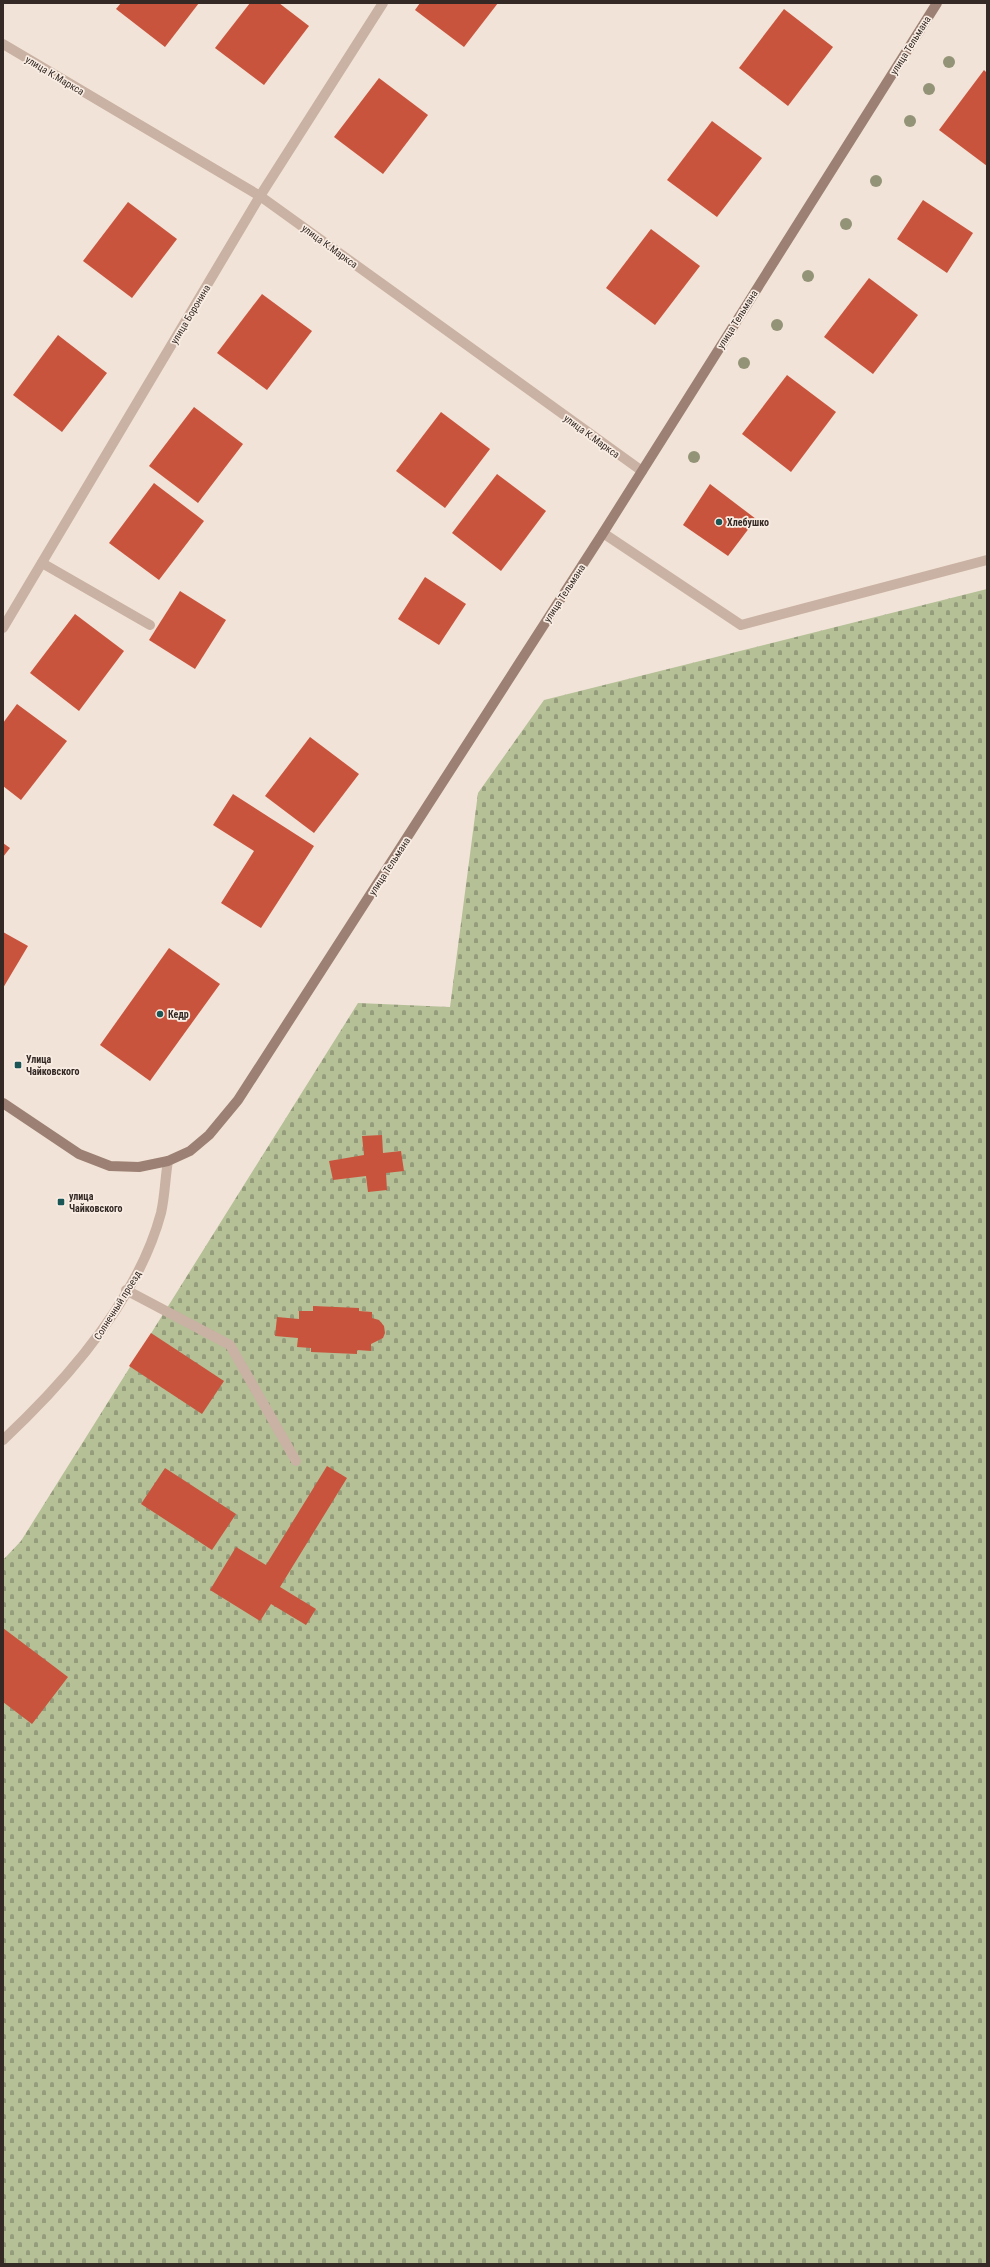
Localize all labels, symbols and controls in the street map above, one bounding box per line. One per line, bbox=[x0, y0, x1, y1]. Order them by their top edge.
street label: улица Тельмана bbox=[888, 14, 933, 76]
street label: улица К.Маркса bbox=[24, 54, 86, 97]
street label: улица К.Маркса bbox=[300, 223, 360, 270]
street label: улица Боронина bbox=[168, 283, 213, 346]
street label: улица Тельмана bbox=[715, 288, 760, 350]
street label: улица К.Маркса bbox=[562, 413, 622, 460]
marker: Хлебушко bbox=[714, 517, 724, 527]
place label: Хлебушко bbox=[727, 517, 769, 528]
street label: улица Тельмана bbox=[542, 562, 587, 624]
street label: улица Тельмана bbox=[367, 835, 412, 897]
marker: Кедр bbox=[155, 1009, 165, 1019]
place label: Кедр bbox=[168, 1009, 189, 1020]
place label: Улица Чайковского bbox=[26, 1054, 80, 1077]
marker: Улица Чайковского bbox=[13, 1060, 23, 1070]
place label: улица Чайковского bbox=[69, 1191, 123, 1214]
marker: улица Чайковского bbox=[56, 1197, 66, 1207]
street label: Солнечный проезд bbox=[92, 1268, 143, 1342]

